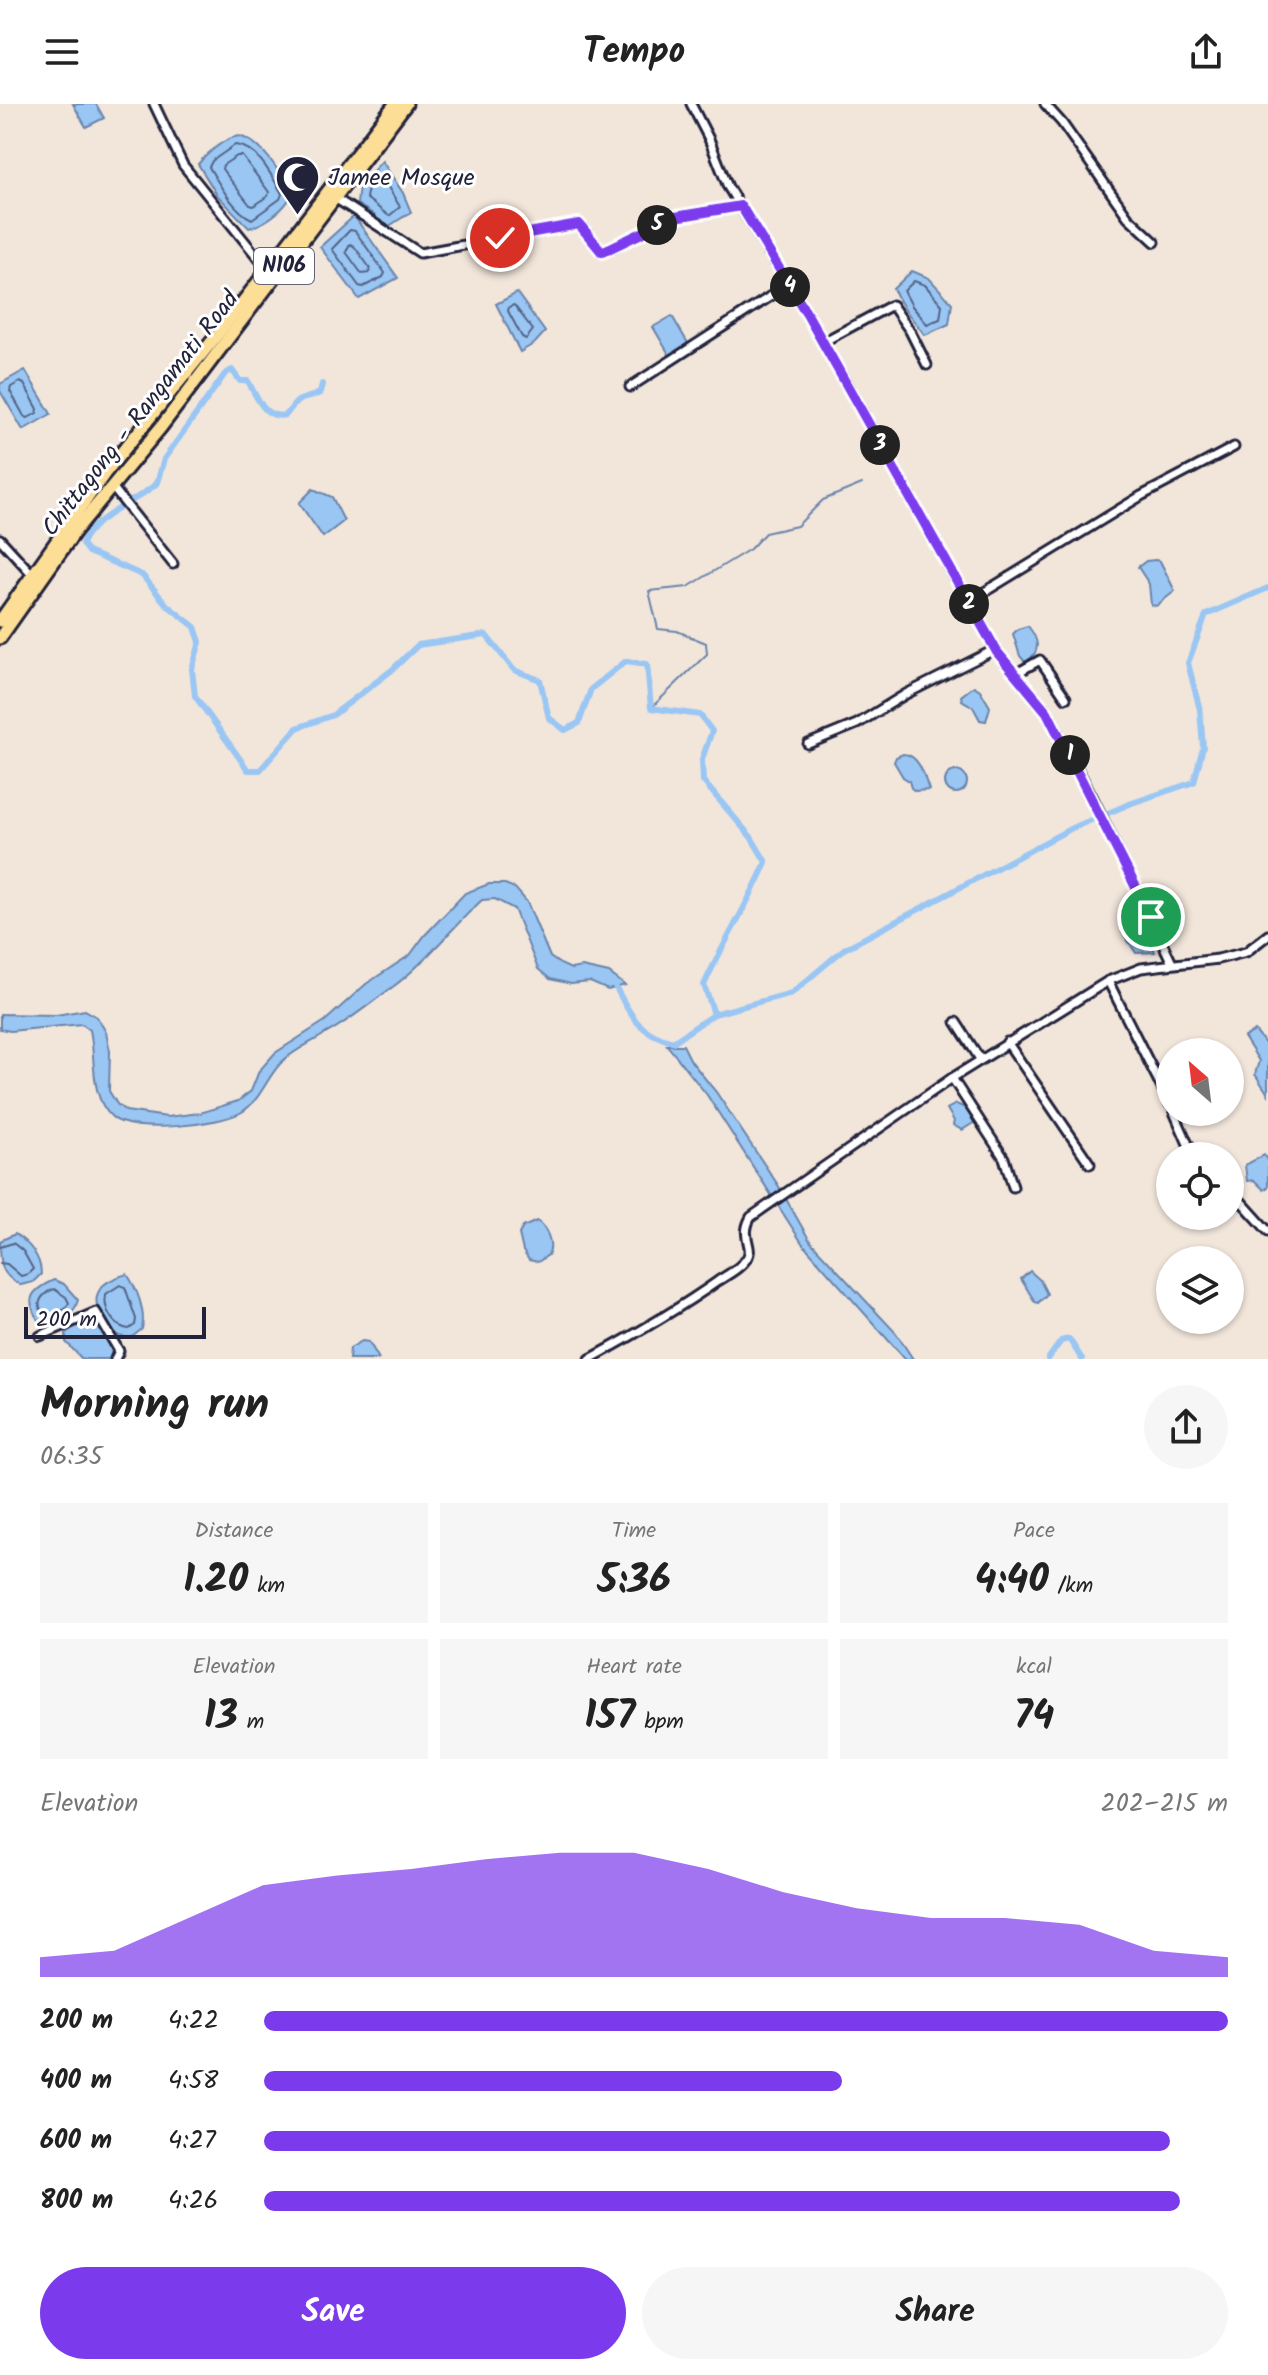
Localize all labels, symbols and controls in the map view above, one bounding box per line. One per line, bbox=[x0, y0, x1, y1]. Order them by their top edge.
text: Tempo bbox=[583, 24, 685, 81]
icon: menu bbox=[40, 30, 84, 74]
icon: share bbox=[1184, 30, 1228, 74]
mosque icon: Jamee Mosque bbox=[273, 154, 321, 217]
place label: Jamee Mosque bbox=[328, 159, 475, 198]
pin bbox=[466, 204, 534, 272]
pin: 5 bbox=[637, 205, 677, 245]
text: 5 bbox=[651, 207, 663, 242]
icon: check bbox=[478, 216, 522, 260]
road number: N106 bbox=[254, 248, 314, 284]
pin: 4 bbox=[770, 267, 810, 307]
text: 4 bbox=[784, 269, 796, 304]
street label: Chittagong - Rangamati Road bbox=[32, 282, 250, 546]
pin: 3 bbox=[860, 425, 900, 465]
text: 3 bbox=[874, 427, 886, 462]
pin: 2 bbox=[949, 584, 989, 624]
text: 2 bbox=[963, 586, 975, 621]
pin: 1 bbox=[1050, 735, 1090, 775]
text: 1 bbox=[1067, 737, 1073, 772]
pin bbox=[1117, 883, 1185, 951]
icon: arrive bbox=[1129, 895, 1173, 939]
north arrow bbox=[1156, 1038, 1244, 1126]
map controls bbox=[1156, 1038, 1244, 1334]
button: locate bbox=[1156, 1142, 1244, 1230]
button: layers bbox=[1156, 1246, 1244, 1334]
scale bar bbox=[24, 1303, 206, 1339]
text: 200 m bbox=[36, 1303, 97, 1338]
text: Morning run bbox=[40, 1371, 269, 1441]
button: share bbox=[1144, 1385, 1228, 1469]
text: 06:35 bbox=[40, 1436, 103, 1478]
text: Distance bbox=[194, 1514, 274, 1549]
text: Time bbox=[612, 1514, 656, 1549]
text: Pace bbox=[1013, 1514, 1055, 1549]
text: 1.20 bbox=[183, 1549, 248, 1613]
text: 5:36 bbox=[597, 1549, 671, 1613]
text: 4:40 bbox=[975, 1549, 1049, 1613]
text: km bbox=[248, 1569, 285, 1604]
text: /km bbox=[1049, 1569, 1093, 1604]
text: Elevation bbox=[192, 1650, 276, 1685]
text: Heart rate bbox=[586, 1650, 682, 1685]
text: kcal bbox=[1016, 1650, 1052, 1685]
text: 13 bbox=[204, 1685, 238, 1749]
text: 157 bbox=[584, 1685, 635, 1749]
text: 74 bbox=[1014, 1685, 1054, 1749]
text: m bbox=[238, 1705, 264, 1740]
text: bpm bbox=[635, 1705, 684, 1740]
text: Elevation bbox=[40, 1783, 138, 1825]
text: 202–215 m bbox=[1101, 1783, 1228, 1825]
text: 200 m bbox=[40, 2000, 113, 2042]
text: 4:22 bbox=[168, 2000, 219, 2042]
text: 400 m bbox=[40, 2060, 112, 2102]
text: 4:58 bbox=[168, 2060, 218, 2102]
text: 600 m bbox=[40, 2120, 112, 2162]
text: 4:27 bbox=[168, 2120, 216, 2162]
text: 800 m bbox=[40, 2180, 113, 2222]
text: 4:26 bbox=[168, 2180, 218, 2222]
button: Save bbox=[40, 2267, 626, 2359]
button: Share bbox=[642, 2267, 1228, 2359]

